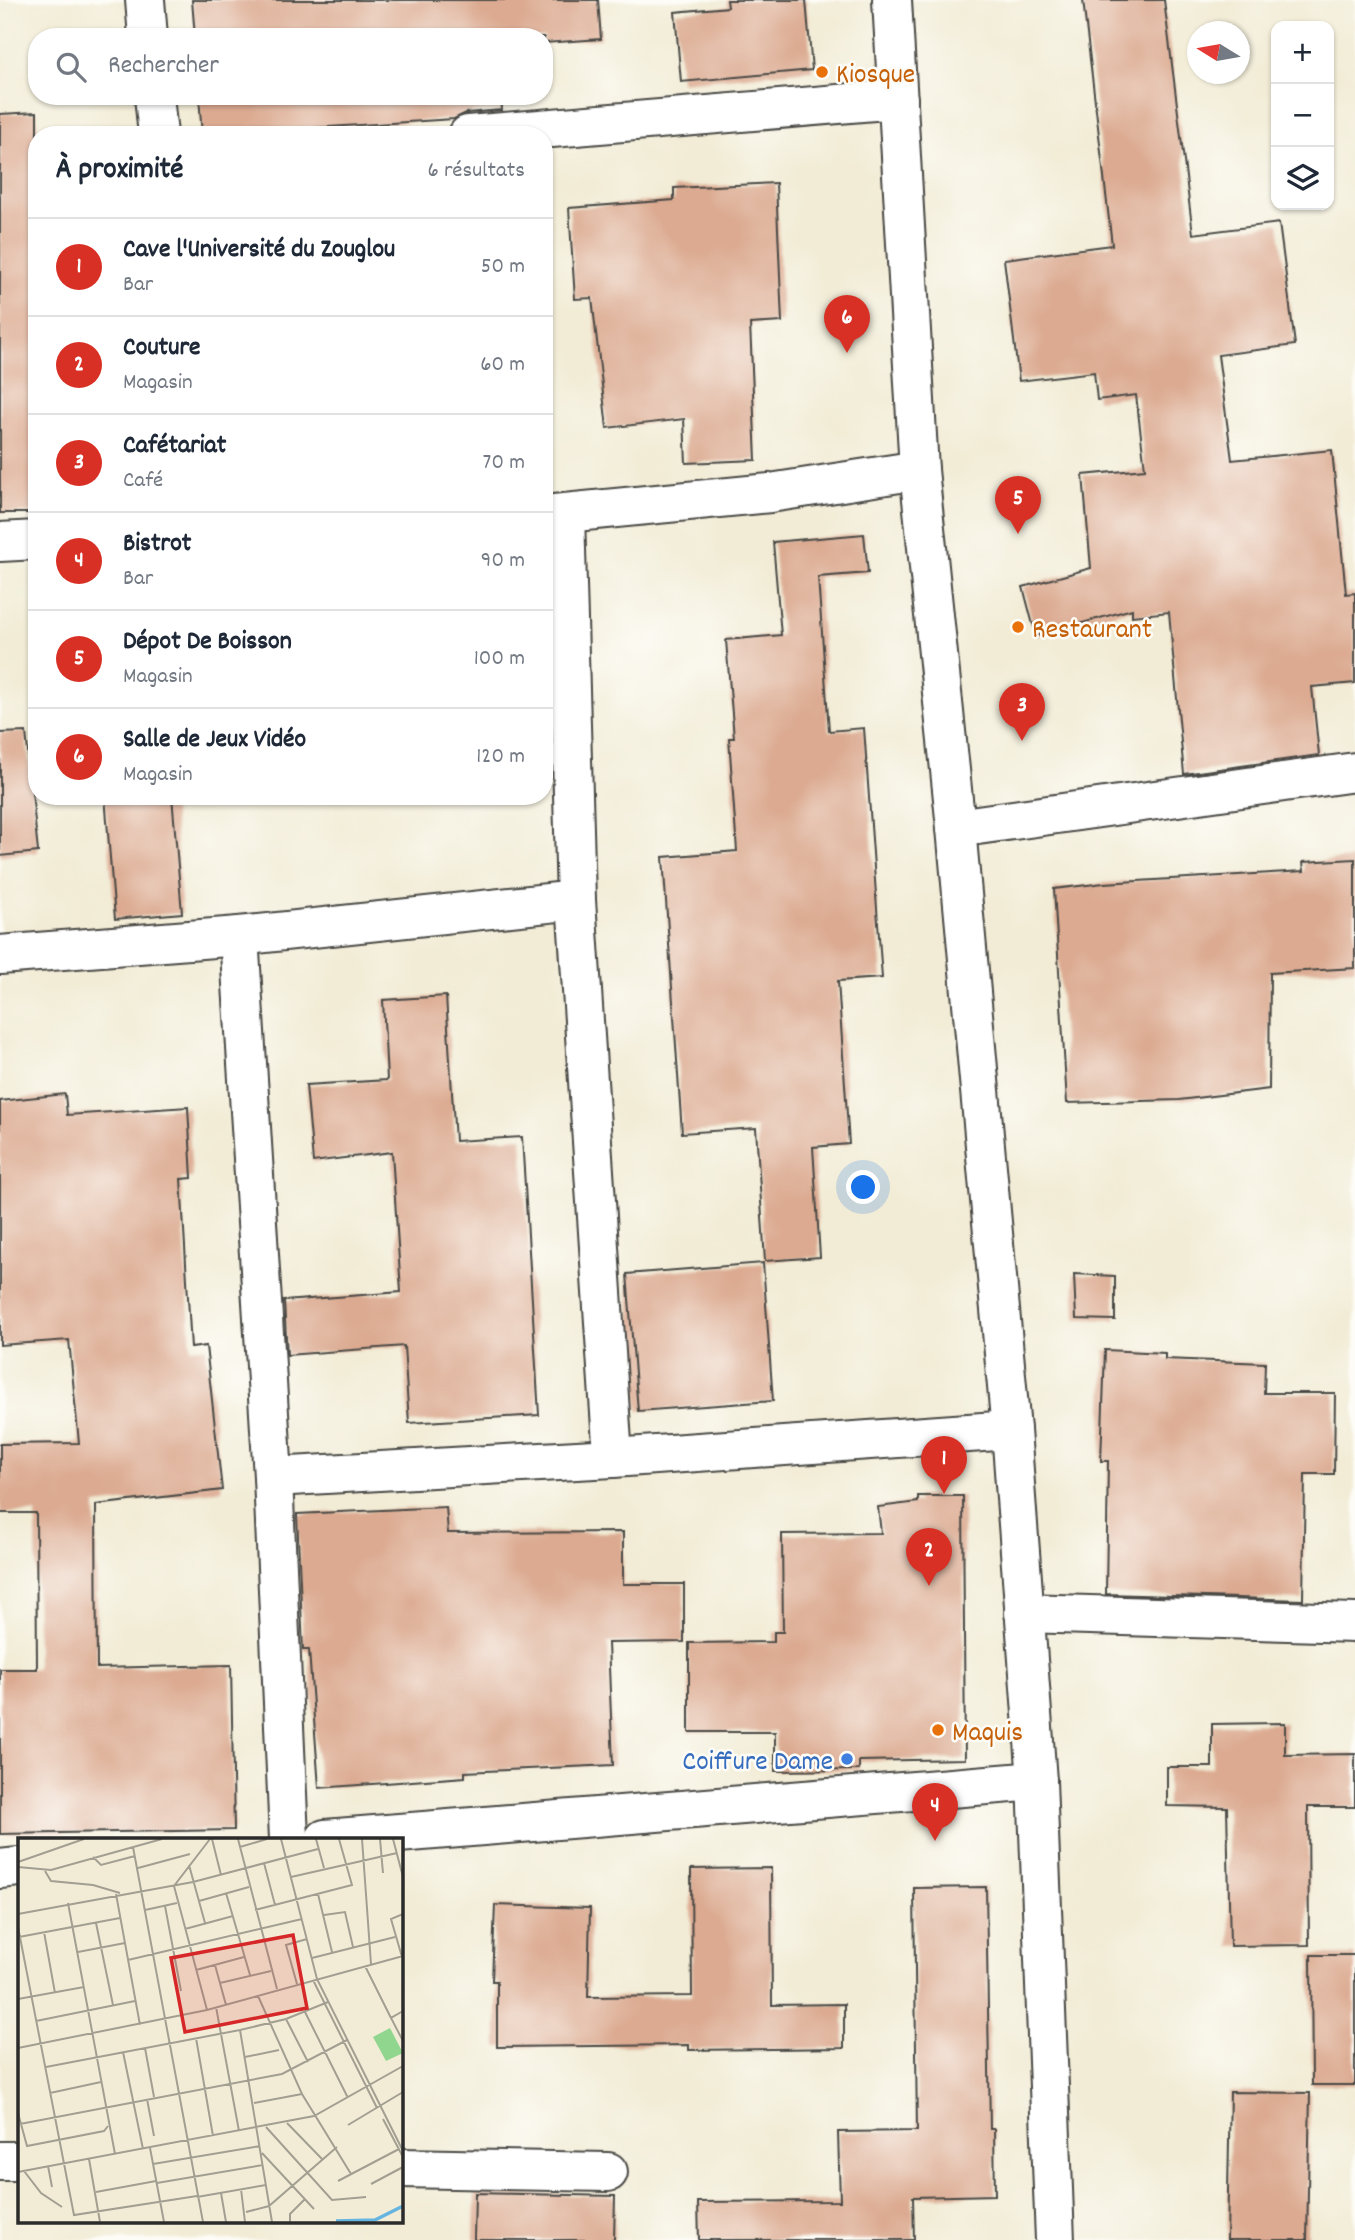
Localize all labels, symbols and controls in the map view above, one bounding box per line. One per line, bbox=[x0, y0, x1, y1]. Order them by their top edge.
north arrow bbox=[1187, 21, 1250, 84]
map controls bbox=[1271, 21, 1334, 210]
button: + bbox=[1271, 21, 1334, 84]
search box bbox=[28, 28, 553, 105]
icon: search bbox=[52, 48, 90, 86]
text: Rechercher bbox=[108, 48, 219, 85]
place label: Kiosque bbox=[836, 57, 915, 97]
marker: Kiosque bbox=[814, 64, 830, 80]
button: − bbox=[1271, 84, 1334, 147]
button: layers bbox=[1271, 147, 1334, 210]
text: À proximité bbox=[56, 150, 183, 193]
text: 6 résultats bbox=[428, 155, 525, 188]
text: Cave l'Université du Zouglou bbox=[123, 232, 395, 269]
text: 1 bbox=[76, 251, 82, 284]
text: 50 m bbox=[481, 251, 525, 284]
text: Bar bbox=[123, 269, 153, 302]
pin: 6 bbox=[824, 295, 870, 353]
text: Couture bbox=[123, 330, 201, 367]
text: 2 bbox=[74, 349, 84, 382]
text: 60 m bbox=[480, 349, 525, 382]
text: Magasin bbox=[123, 367, 193, 400]
text: Cafétariat bbox=[123, 428, 226, 465]
text: 3 bbox=[74, 447, 84, 480]
text: 70 m bbox=[483, 447, 525, 480]
text: Café bbox=[123, 465, 163, 498]
pin: 5 bbox=[995, 476, 1041, 534]
text: Bistrot bbox=[123, 526, 191, 563]
text: 4 bbox=[74, 545, 84, 578]
text: 90 m bbox=[481, 545, 525, 578]
text: Bar bbox=[123, 563, 153, 596]
place label: Restaurant bbox=[1032, 612, 1152, 652]
marker: Restaurant bbox=[1010, 619, 1026, 635]
text: Dépot De Boisson bbox=[123, 624, 292, 661]
text: 5 bbox=[74, 643, 84, 676]
text: 100 m bbox=[474, 643, 525, 676]
text: Magasin bbox=[123, 661, 193, 694]
pin: 3 bbox=[999, 683, 1045, 741]
text: Salle de Jeux Vidéo bbox=[123, 722, 306, 759]
text: 6 bbox=[73, 741, 85, 774]
text: 120 m bbox=[476, 741, 525, 774]
text: Magasin bbox=[123, 759, 193, 792]
your location bbox=[846, 1170, 880, 1204]
pin: 1 bbox=[921, 1436, 967, 1494]
pin: 2 bbox=[906, 1528, 952, 1586]
place label: Maquis bbox=[952, 1715, 1023, 1755]
marker: Maquis bbox=[930, 1722, 946, 1738]
place label: Coiffure Dame bbox=[682, 1744, 833, 1784]
marker: Coiffure Dame bbox=[839, 1751, 855, 1767]
pin: 4 bbox=[912, 1783, 958, 1841]
inset map bbox=[18, 1838, 402, 2222]

